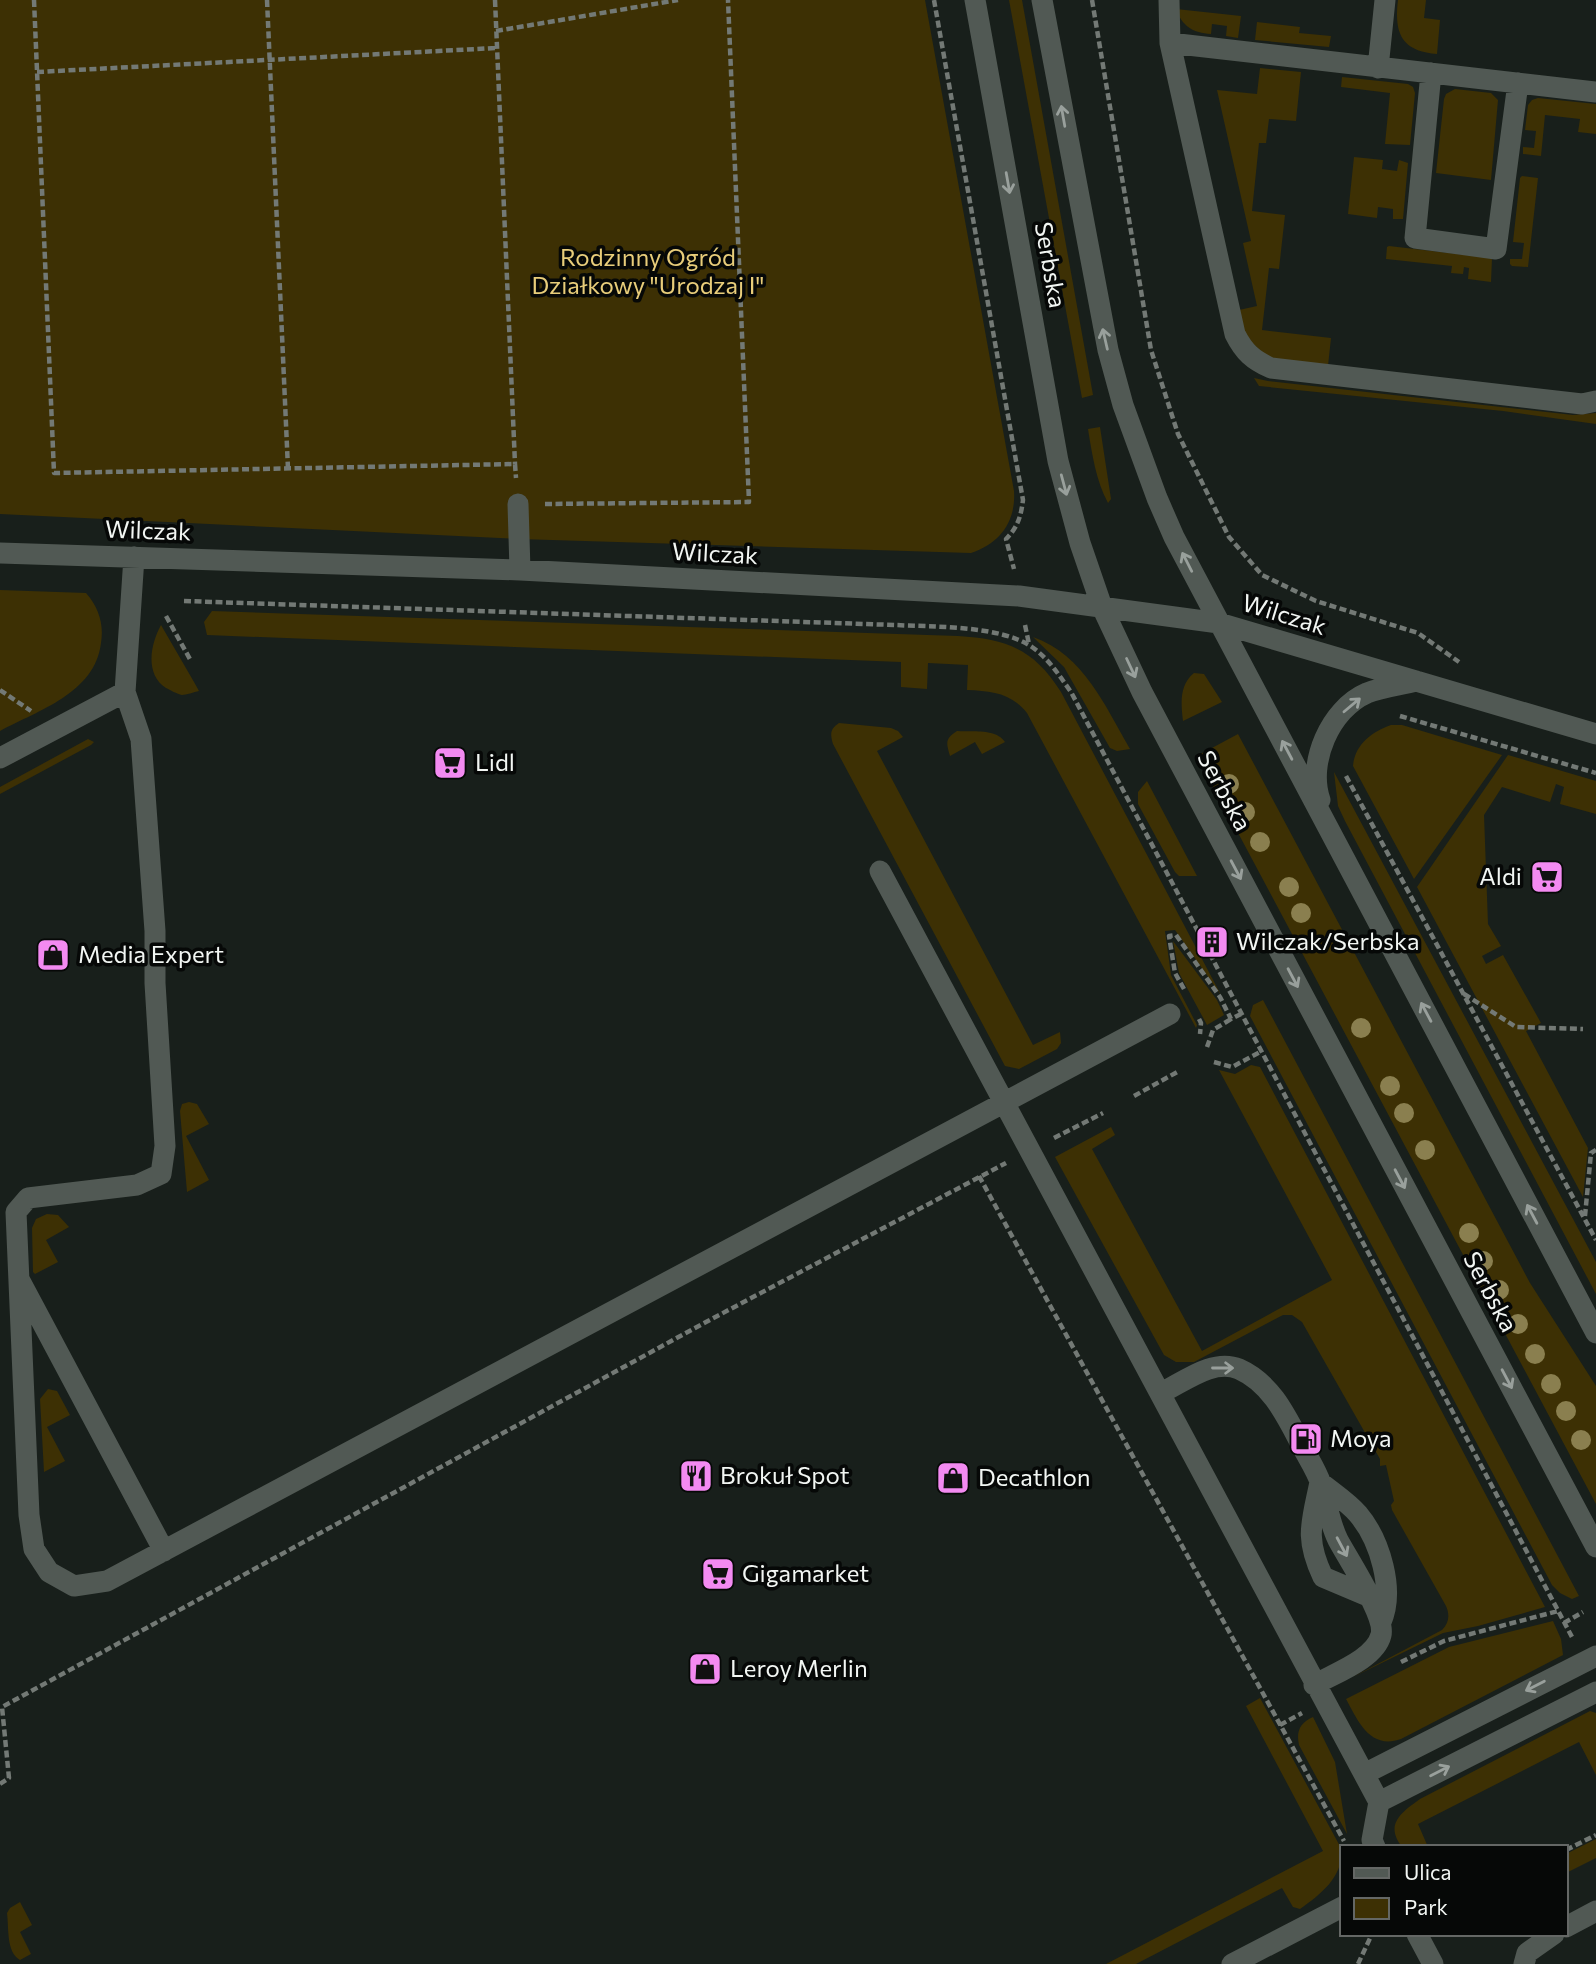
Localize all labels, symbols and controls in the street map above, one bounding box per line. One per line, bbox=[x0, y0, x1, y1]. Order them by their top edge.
one-way arrow bbox=[1056, 105, 1069, 128]
one-way arrow bbox=[1002, 171, 1015, 194]
street label: Serbska bbox=[1030, 219, 1073, 310]
park label: Rodzinny Ogród Działkowy "Urodzaj I" bbox=[532, 242, 764, 299]
one-way arrow bbox=[1098, 328, 1112, 351]
one-way arrow bbox=[1059, 474, 1072, 496]
street label: Wilczak bbox=[105, 514, 192, 545]
street label: Wilczak bbox=[671, 536, 759, 569]
one-way arrow bbox=[1180, 552, 1194, 573]
street label: Wilczak bbox=[1239, 587, 1330, 640]
one-way arrow bbox=[1125, 657, 1138, 678]
one-way arrow bbox=[1343, 697, 1361, 713]
one-way arrow bbox=[1280, 740, 1294, 761]
supermarket icon: Lidl bbox=[431, 744, 469, 782]
street label: Serbska bbox=[1192, 745, 1258, 835]
place label: Lidl bbox=[475, 747, 515, 776]
supermarket icon: Aldi bbox=[1528, 858, 1566, 896]
one-way arrow bbox=[1230, 859, 1243, 880]
place label: Aldi bbox=[1479, 861, 1522, 890]
building icon: Wilczak/Serbska bbox=[1193, 923, 1231, 961]
place label: Wilczak/Serbska bbox=[1236, 926, 1420, 955]
shop icon: Media Expert bbox=[34, 936, 72, 974]
place label: Media Expert bbox=[78, 939, 224, 968]
one-way arrow bbox=[1287, 967, 1300, 988]
one-way arrow bbox=[1419, 1002, 1433, 1023]
one-way arrow bbox=[1393, 1168, 1407, 1188]
one-way arrow bbox=[1525, 1204, 1539, 1224]
street label: Serbska bbox=[1458, 1246, 1524, 1336]
one-way arrow bbox=[1211, 1361, 1234, 1375]
one-way arrow bbox=[1500, 1369, 1514, 1389]
fuel station icon: Moya bbox=[1287, 1420, 1325, 1458]
place label: Moya bbox=[1330, 1423, 1392, 1452]
restaurant icon: Brokuł Spot bbox=[677, 1457, 715, 1495]
shop icon: Decathlon bbox=[934, 1459, 972, 1497]
place label: Brokuł Spot bbox=[720, 1460, 850, 1489]
place label: Decathlon bbox=[978, 1462, 1091, 1491]
one-way arrow bbox=[1336, 1536, 1349, 1557]
supermarket icon: Gigamarket bbox=[699, 1555, 737, 1593]
place label: Gigamarket bbox=[742, 1558, 869, 1587]
shop icon: Leroy Merlin bbox=[686, 1650, 724, 1688]
place label: Leroy Merlin bbox=[730, 1653, 868, 1682]
one-way arrow bbox=[1525, 1680, 1546, 1694]
one-way arrow bbox=[1429, 1764, 1450, 1778]
legend bbox=[1340, 1845, 1568, 1936]
text: Ulica bbox=[1404, 1859, 1451, 1884]
text: Park bbox=[1404, 1894, 1448, 1919]

